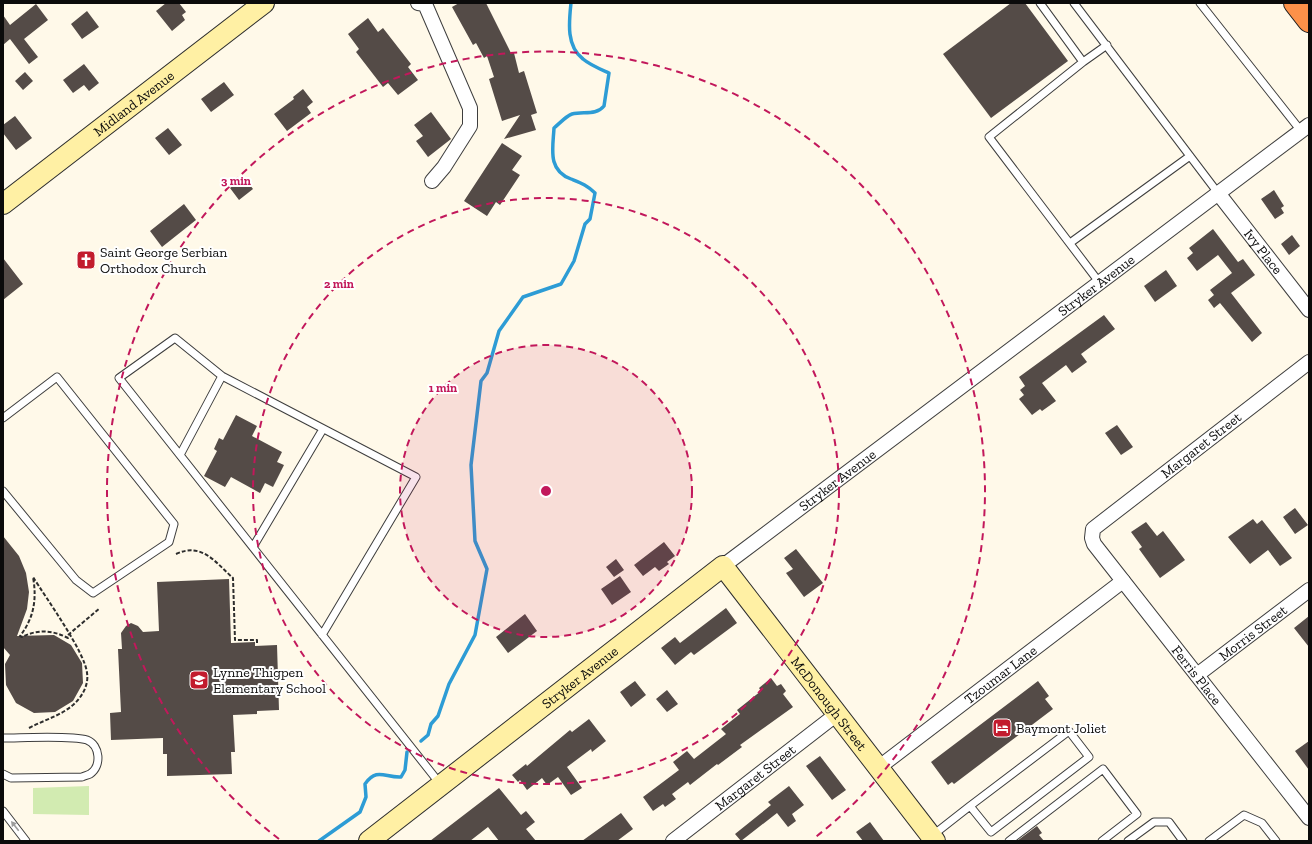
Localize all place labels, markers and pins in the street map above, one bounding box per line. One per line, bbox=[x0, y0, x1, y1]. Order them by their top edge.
place label: Saint George Serbian Orthodox Church bbox=[100, 244, 227, 277]
church icon: Saint George Serbian Orthodox Church bbox=[75, 249, 97, 271]
centre of rings bbox=[539, 484, 553, 498]
place label: Lynne Thigpen Elementary School bbox=[213, 664, 326, 697]
school or university icon: Lynne Thigpen Elementary School bbox=[188, 669, 210, 691]
hotel icon: Baymont Joliet bbox=[991, 717, 1013, 739]
place label: Baymont Joliet bbox=[1016, 720, 1107, 737]

